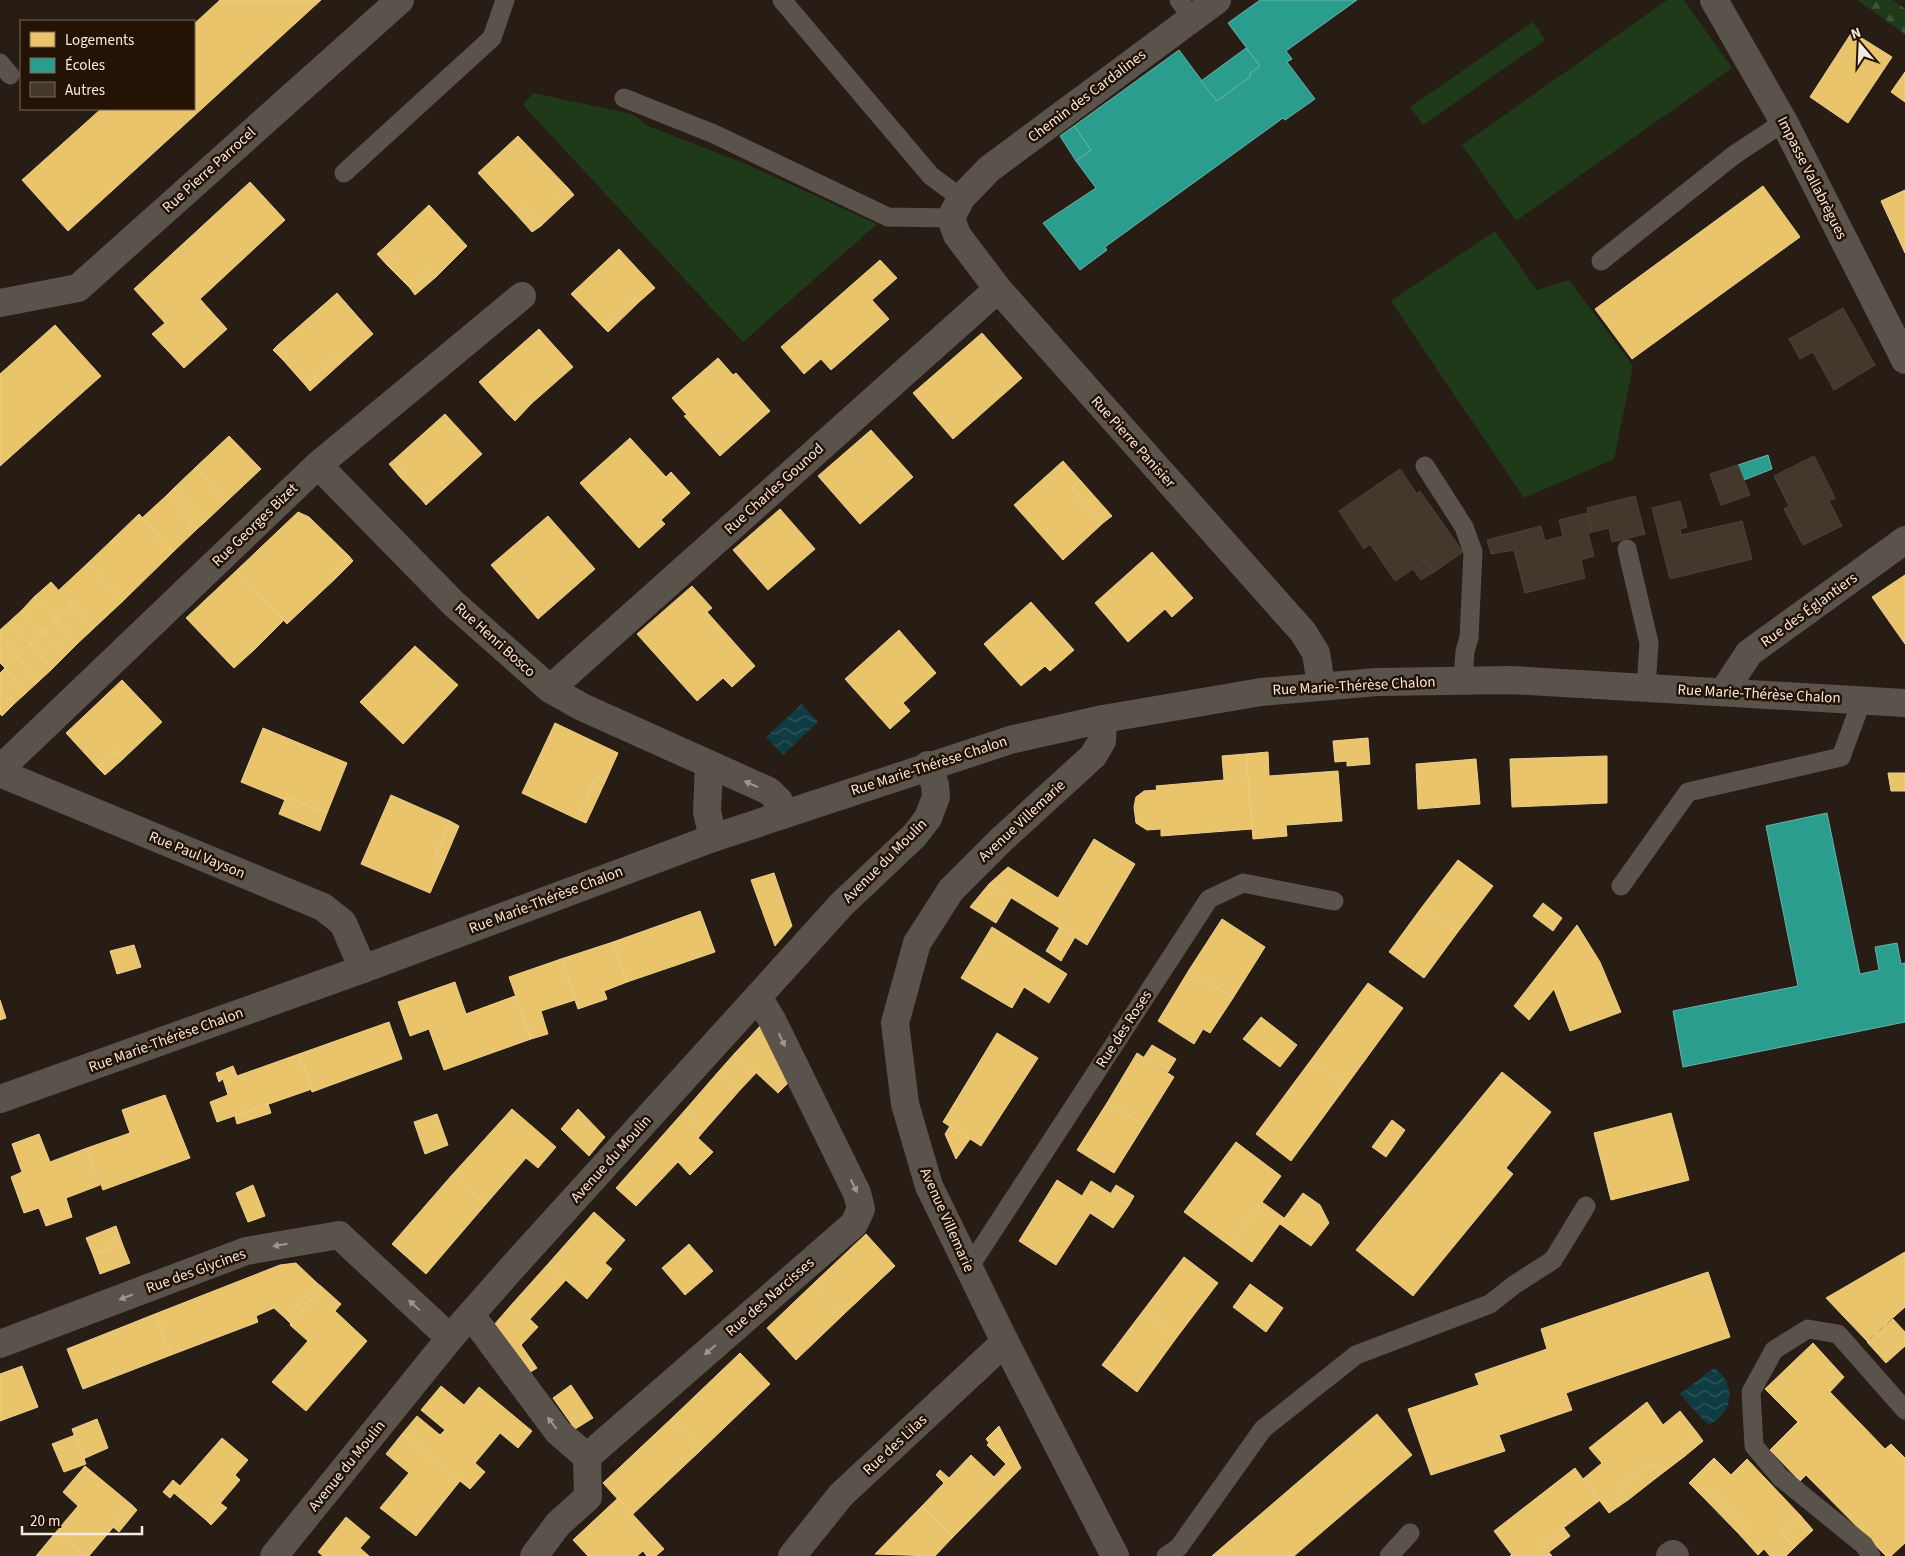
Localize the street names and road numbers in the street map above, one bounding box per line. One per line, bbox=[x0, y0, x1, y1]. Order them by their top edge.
street label: Chemin des Cardalines bbox=[1024, 45, 1150, 147]
street label: Impasse Vallabrègues bbox=[1772, 113, 1852, 243]
street label: Rue Pierre Parrocel bbox=[158, 122, 260, 218]
street label: Rue Pierre Panisier bbox=[1086, 391, 1181, 493]
street label: Rue Charles Gounod bbox=[720, 439, 828, 539]
street label: Rue Georges Bizet bbox=[207, 478, 303, 572]
street label: Rue des Églantiers bbox=[1756, 568, 1862, 652]
street label: Rue Henri Bosco bbox=[450, 598, 540, 682]
street label: Rue Marie-Thérèse Chalon bbox=[1272, 671, 1436, 701]
street label: Rue Marie-Thérèse Chalon bbox=[1677, 679, 1841, 709]
street label: Rue Marie-Thérèse Chalon bbox=[848, 731, 1010, 801]
street label: Avenue Villemarie bbox=[974, 775, 1070, 867]
street label: Avenue du Moulin bbox=[838, 814, 932, 908]
street label: Rue Paul Vayson bbox=[146, 826, 248, 884]
street label: Rue Marie-Thérèse Chalon bbox=[466, 861, 626, 939]
street label: Rue des Roses bbox=[1091, 986, 1157, 1072]
street label: Rue Marie-Thérèse Chalon bbox=[86, 1002, 246, 1078]
street label: Avenue du Moulin bbox=[566, 1110, 656, 1208]
street label: Avenue Villemarie bbox=[915, 1165, 979, 1275]
street label: Rue des Glycines bbox=[143, 1243, 249, 1299]
street label: Rue des Narcisses bbox=[721, 1253, 819, 1341]
street label: Rue des Lilas bbox=[858, 1410, 932, 1480]
street label: Avenue du Moulin bbox=[304, 1416, 390, 1516]

